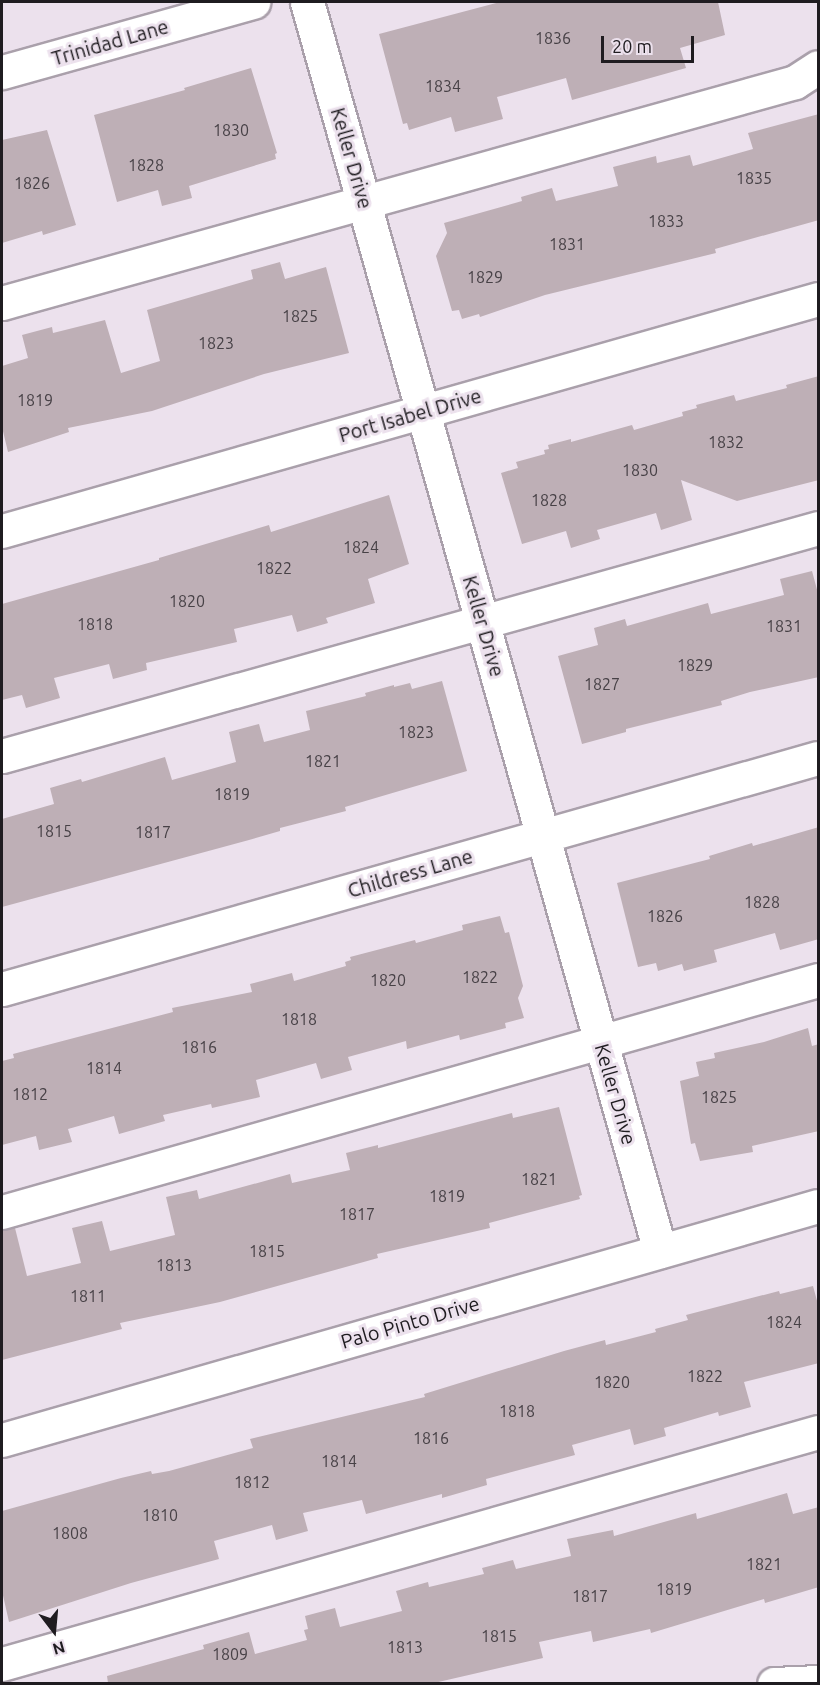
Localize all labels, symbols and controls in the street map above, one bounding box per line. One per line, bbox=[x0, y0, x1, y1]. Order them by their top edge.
street label: Trinidad Lane bbox=[49, 14, 171, 70]
scale bar bbox=[604, 24, 697, 62]
house number: 1836 bbox=[535, 28, 571, 48]
text: 20 m bbox=[612, 36, 652, 56]
house number: 1834 bbox=[425, 76, 461, 96]
street label: Keller Drive bbox=[326, 105, 378, 211]
house number: 1830 bbox=[213, 120, 249, 140]
house number: 1828 bbox=[128, 155, 164, 175]
house number: 1835 bbox=[736, 168, 772, 188]
house number: 1826 bbox=[14, 173, 50, 193]
house number: 1833 bbox=[648, 211, 684, 231]
house number: 1831 bbox=[549, 234, 585, 254]
house number: 1829 bbox=[467, 267, 503, 287]
house number: 1825 bbox=[282, 306, 318, 326]
house number: 1823 bbox=[198, 333, 234, 353]
street label: Port Isabel Drive bbox=[336, 383, 484, 447]
house number: 1819 bbox=[17, 390, 53, 410]
house number: 1832 bbox=[708, 432, 744, 452]
house number: 1830 bbox=[622, 460, 658, 480]
house number: 1828 bbox=[531, 490, 567, 510]
house number: 1824 bbox=[343, 537, 379, 557]
house number: 1822 bbox=[256, 558, 292, 578]
street label: Keller Drive bbox=[458, 573, 510, 679]
house number: 1820 bbox=[169, 591, 205, 611]
house number: 1818 bbox=[77, 614, 113, 634]
house number: 1831 bbox=[766, 616, 802, 636]
house number: 1829 bbox=[677, 655, 713, 675]
house number: 1827 bbox=[584, 674, 620, 694]
house number: 1823 bbox=[398, 722, 434, 742]
house number: 1821 bbox=[305, 751, 341, 771]
house number: 1819 bbox=[214, 784, 250, 804]
house number: 1815 bbox=[36, 821, 72, 841]
house number: 1817 bbox=[135, 822, 171, 842]
street label: Childress Lane bbox=[345, 844, 475, 902]
house number: 1828 bbox=[744, 892, 780, 912]
house number: 1826 bbox=[647, 906, 683, 926]
house number: 1822 bbox=[462, 967, 498, 987]
house number: 1820 bbox=[370, 970, 406, 990]
house number: 1818 bbox=[281, 1009, 317, 1029]
house number: 1816 bbox=[181, 1037, 217, 1057]
street label: Keller Drive bbox=[590, 1041, 642, 1147]
house number: 1814 bbox=[86, 1058, 122, 1078]
house number: 1812 bbox=[12, 1084, 48, 1104]
house number: 1825 bbox=[701, 1087, 737, 1107]
house number: 1821 bbox=[521, 1169, 557, 1189]
house number: 1819 bbox=[429, 1186, 465, 1206]
house number: 1817 bbox=[339, 1204, 375, 1224]
house number: 1815 bbox=[249, 1241, 285, 1261]
house number: 1813 bbox=[156, 1255, 192, 1275]
house number: 1811 bbox=[70, 1286, 106, 1306]
street label: Palo Pinto Drive bbox=[338, 1291, 482, 1353]
house number: 1824 bbox=[766, 1312, 802, 1332]
house number: 1822 bbox=[687, 1366, 723, 1386]
house number: 1820 bbox=[594, 1372, 630, 1392]
house number: 1818 bbox=[499, 1401, 535, 1421]
house number: 1816 bbox=[413, 1428, 449, 1448]
house number: 1814 bbox=[321, 1451, 357, 1471]
house number: 1812 bbox=[234, 1472, 270, 1492]
house number: 1810 bbox=[142, 1505, 178, 1525]
house number: 1808 bbox=[52, 1523, 88, 1543]
house number: 1821 bbox=[746, 1554, 782, 1574]
house number: 1819 bbox=[656, 1579, 692, 1599]
house number: 1817 bbox=[572, 1586, 608, 1606]
north arrow bbox=[24, 1601, 84, 1661]
house number: 1815 bbox=[481, 1626, 517, 1646]
house number: 1813 bbox=[387, 1637, 423, 1657]
text: N bbox=[51, 1638, 67, 1659]
house number: 1809 bbox=[212, 1644, 248, 1664]

